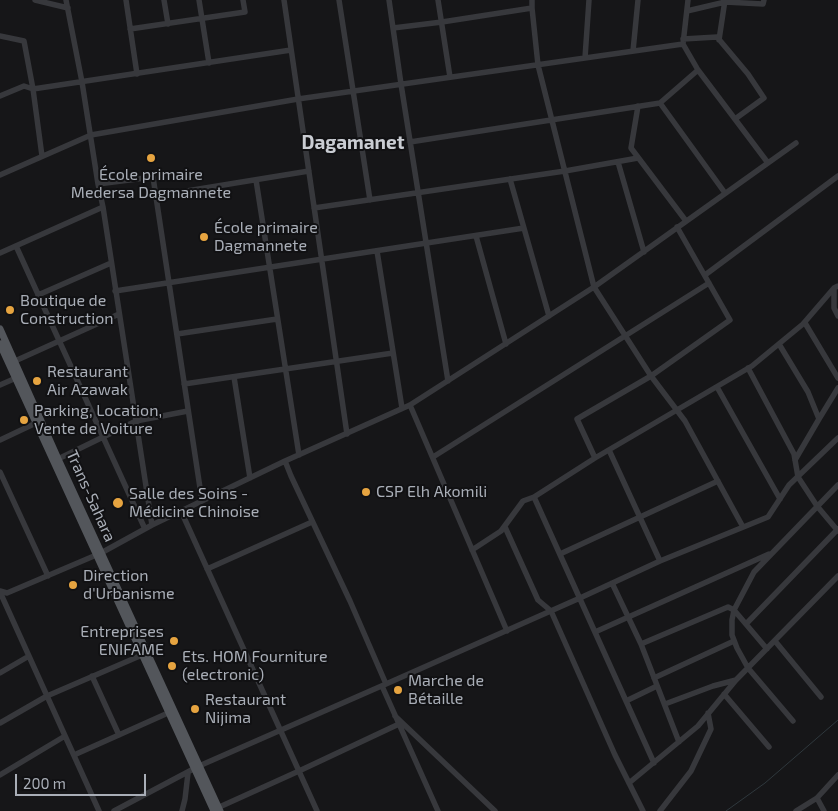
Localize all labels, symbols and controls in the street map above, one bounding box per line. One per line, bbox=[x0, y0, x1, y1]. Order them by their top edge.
district label: Dagamanet bbox=[301, 132, 405, 154]
marker: École primaire Medersa Dagmannete bbox=[145, 152, 157, 164]
place label: École primaire Medersa Dagmannete bbox=[71, 165, 231, 203]
place label: École primaire Dagmannete bbox=[214, 218, 318, 256]
marker: École primaire Dagmannete bbox=[198, 231, 210, 243]
place label: Boutique de Construction bbox=[20, 291, 114, 329]
marker: Boutique de Construction bbox=[4, 304, 16, 316]
place label: Restaurant Air Azawak bbox=[47, 362, 128, 400]
marker: Restaurant Air Azawak bbox=[31, 375, 43, 387]
place label: Parking, Location, Vente de Voiture bbox=[34, 401, 162, 439]
marker: Parking, Location, Vente de Voiture bbox=[18, 414, 30, 426]
street label: Trans-Sahara bbox=[62, 447, 120, 545]
place label: CSP Elh Akomili bbox=[376, 482, 487, 502]
place label: Salle des Soins - Médicine Chinoise bbox=[129, 484, 259, 522]
marker: CSP Elh Akomili bbox=[360, 486, 372, 498]
marker: Salle des Soins - Médicine Chinoise bbox=[111, 496, 125, 510]
place label: Direction d'Urbanisme bbox=[83, 566, 174, 604]
marker: Direction d'Urbanisme bbox=[67, 579, 79, 591]
place label: Entreprises ENIFAME bbox=[80, 622, 164, 660]
marker: Entreprises ENIFAME bbox=[168, 635, 180, 647]
place label: Ets. HOM Fourniture (electronic) bbox=[182, 647, 328, 685]
marker: Ets. HOM Fourniture (electronic) bbox=[166, 660, 178, 672]
place label: Marche de Bétaille bbox=[408, 671, 484, 709]
marker: Marche de Bétaille bbox=[392, 684, 404, 696]
place label: Restaurant Nijima bbox=[205, 690, 286, 728]
marker: Restaurant Nijima bbox=[189, 703, 201, 715]
scale bar bbox=[18, 764, 149, 796]
text: 200 m bbox=[23, 774, 66, 792]

